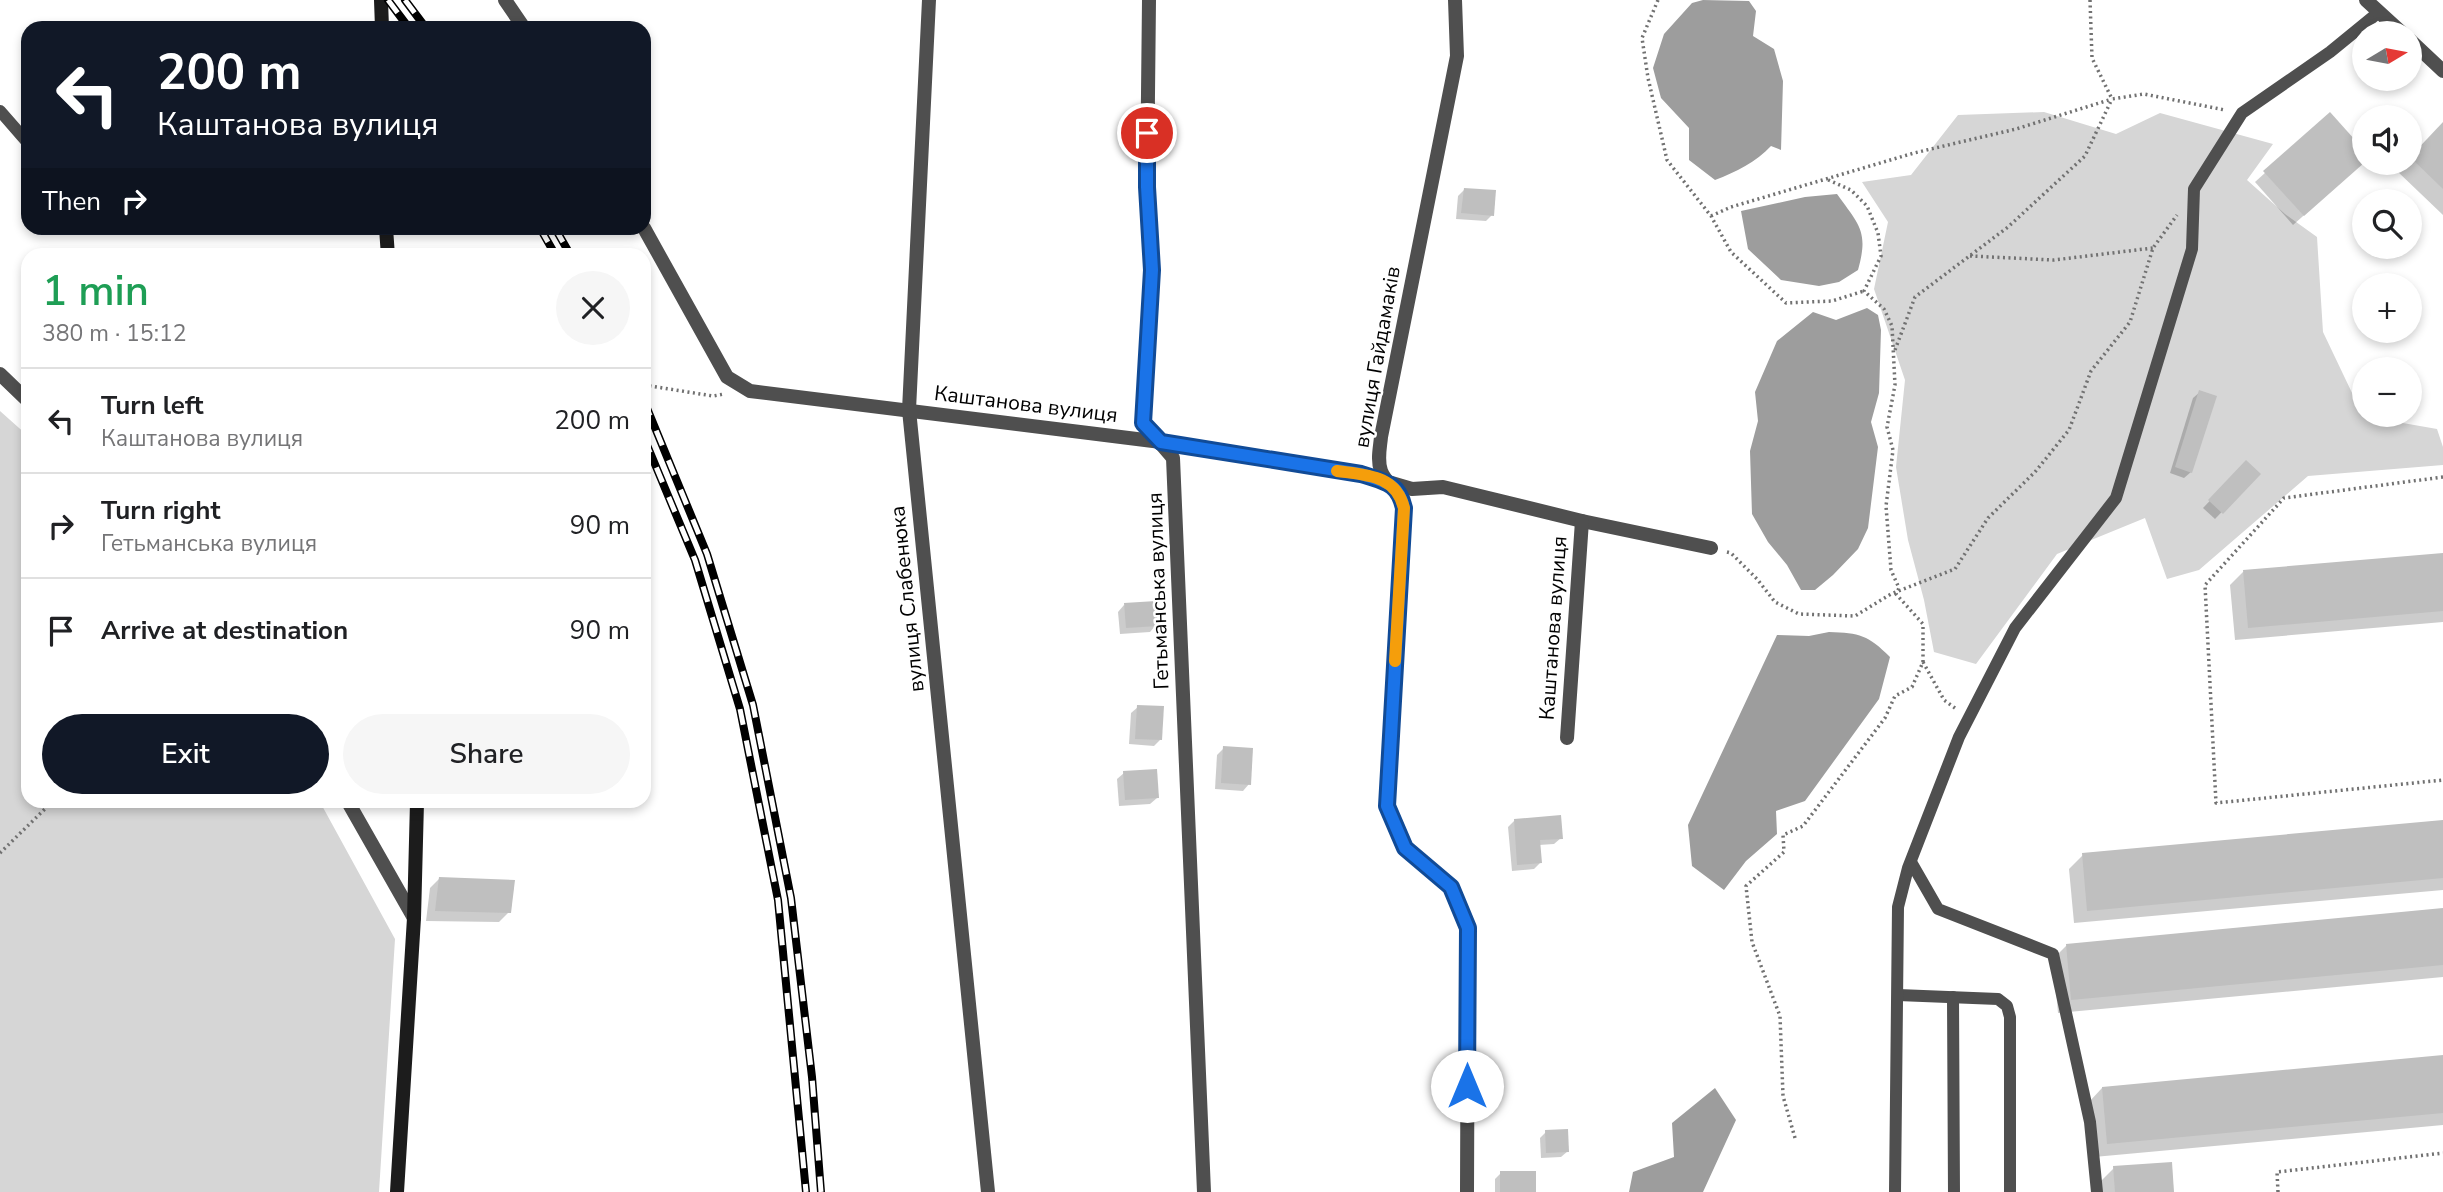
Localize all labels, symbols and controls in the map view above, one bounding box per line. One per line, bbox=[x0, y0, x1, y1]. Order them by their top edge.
north arrow bbox=[2352, 21, 2422, 91]
map controls bbox=[2352, 21, 2422, 427]
text: 200 m bbox=[157, 39, 301, 106]
icon: left bbox=[42, 49, 133, 140]
text: Каштанова вулиця bbox=[157, 103, 438, 146]
pin bbox=[1117, 103, 1177, 163]
button: sound bbox=[2352, 105, 2422, 175]
icon: arrive bbox=[1128, 114, 1166, 152]
icon: right bbox=[115, 182, 153, 220]
text: Then bbox=[42, 184, 101, 219]
button: search bbox=[2352, 189, 2422, 259]
text: 1 min bbox=[42, 263, 149, 320]
street label: вулиця Гайдамаків bbox=[1347, 264, 1407, 450]
button: close bbox=[556, 271, 630, 345]
button: + bbox=[2352, 273, 2422, 343]
text: 380 m · 15:12 bbox=[42, 318, 187, 349]
button: − bbox=[2352, 357, 2422, 427]
street label: Каштанова вулиця bbox=[933, 379, 1119, 429]
text: Turn left bbox=[101, 388, 204, 423]
icon: left bbox=[42, 402, 80, 440]
text: 200 m bbox=[554, 403, 630, 438]
text: Каштанова вулиця bbox=[101, 423, 303, 454]
street label: Гетьманська вулиця bbox=[1141, 492, 1175, 690]
text: Turn right bbox=[101, 493, 220, 528]
street label: вулиця Слабенюка bbox=[883, 505, 931, 693]
icon: right bbox=[42, 507, 80, 545]
text: 90 m bbox=[570, 508, 630, 543]
text: Гетьманська вулиця bbox=[101, 528, 317, 559]
street label: Каштанова вулиця bbox=[1533, 535, 1573, 721]
icon: arrive bbox=[42, 612, 80, 650]
text: Arrive at destination bbox=[101, 613, 348, 648]
text: 90 m bbox=[570, 613, 630, 648]
button: Exit bbox=[42, 714, 329, 794]
button: Share bbox=[343, 714, 630, 794]
position arrow bbox=[1430, 1049, 1504, 1123]

